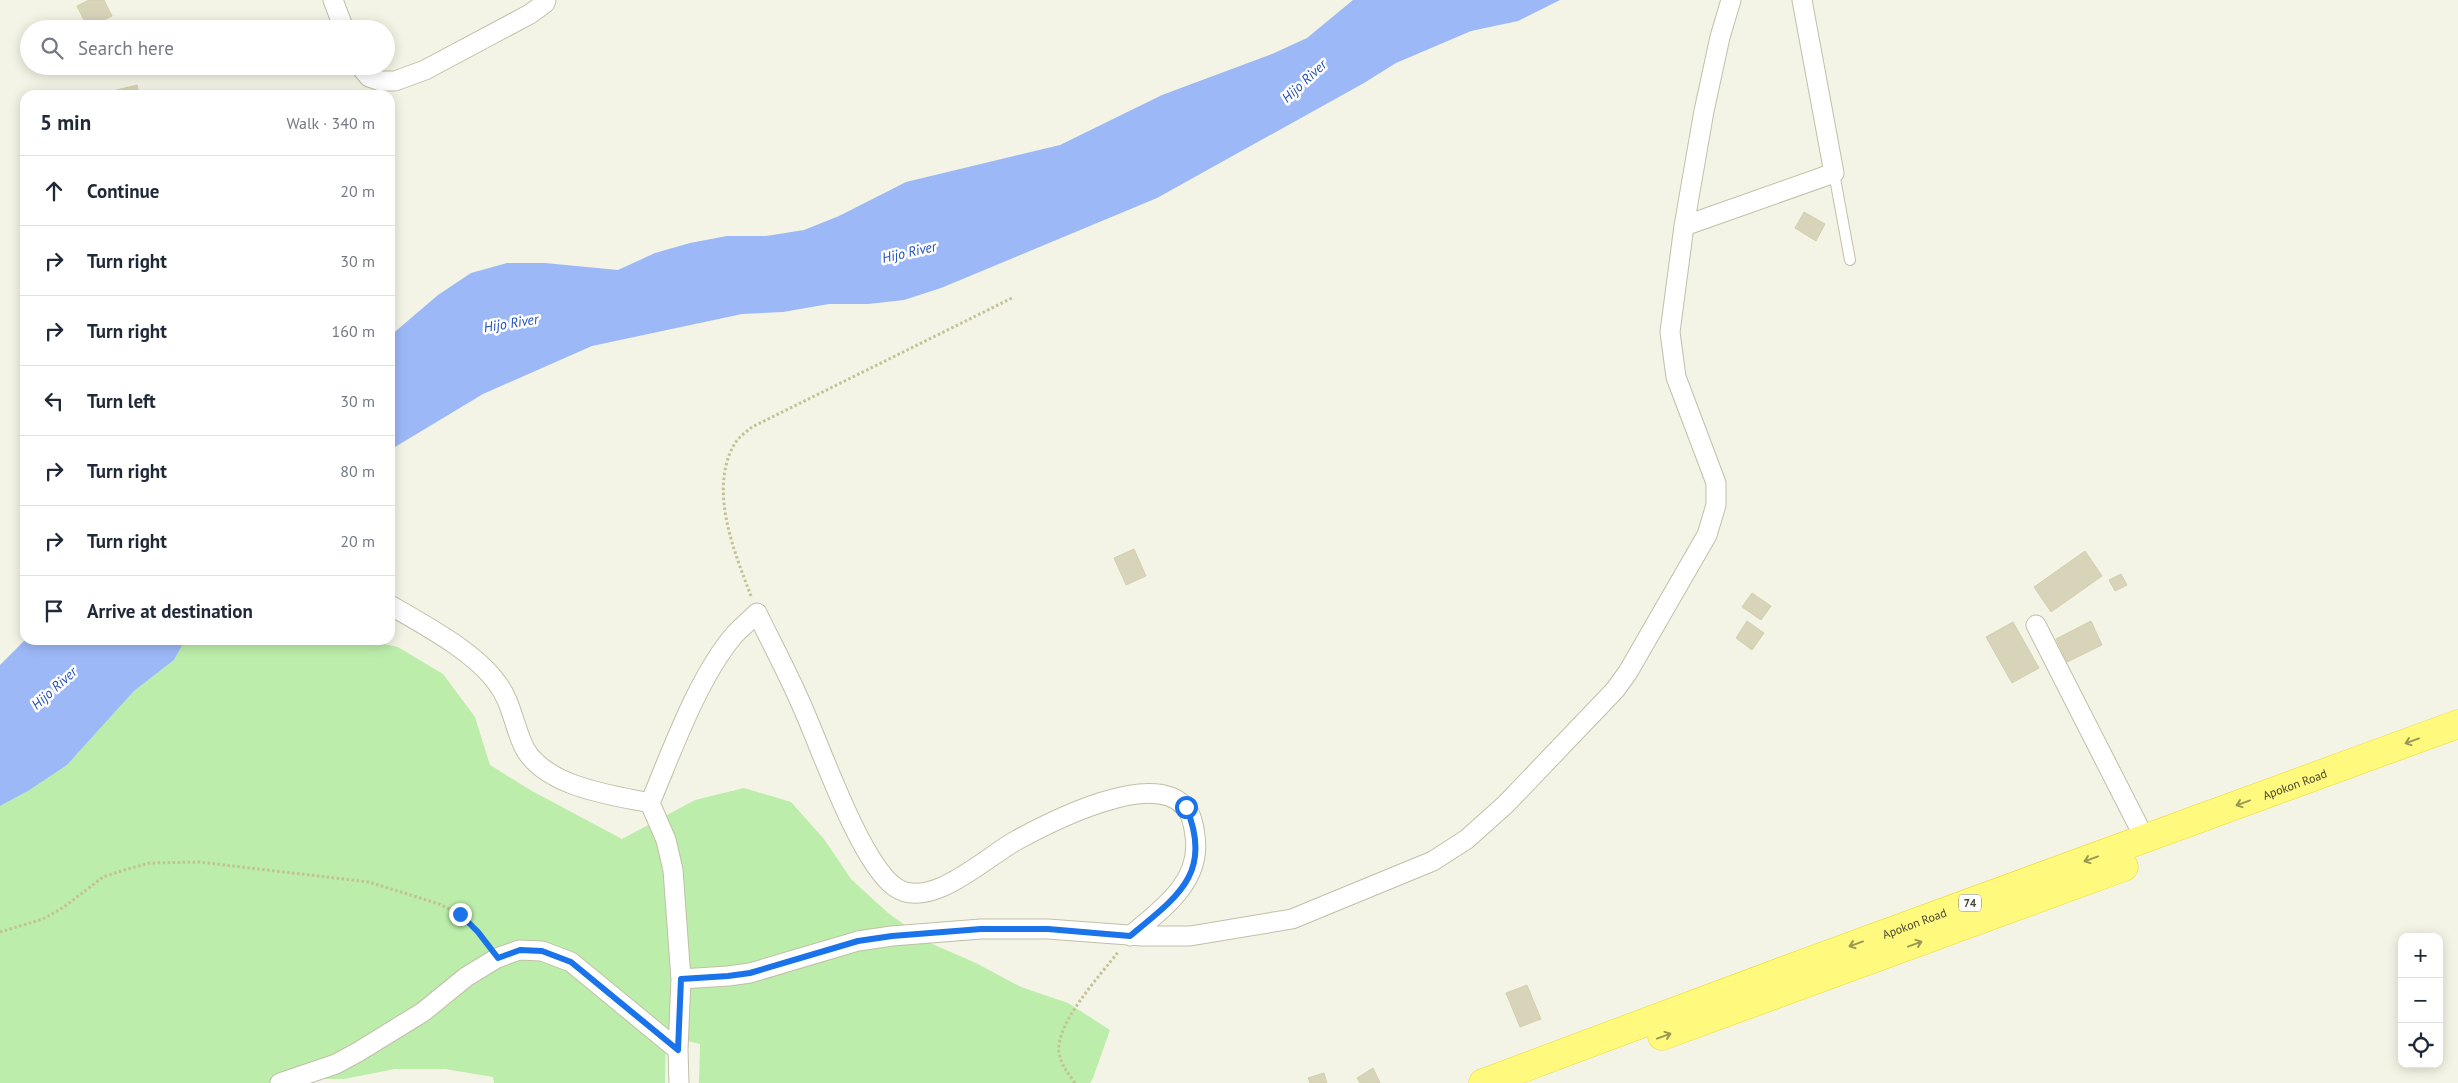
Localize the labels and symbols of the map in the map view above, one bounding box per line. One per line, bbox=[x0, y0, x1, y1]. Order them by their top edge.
water label: Hijo River bbox=[1278, 55, 1331, 106]
water label: Hijo River bbox=[880, 237, 939, 267]
water label: Hijo River bbox=[482, 310, 541, 336]
water label: Hijo River bbox=[27, 662, 82, 713]
one-way arrow bbox=[2405, 737, 2420, 746]
street label: Apokon Road bbox=[2260, 765, 2329, 802]
route start bbox=[1175, 796, 1198, 819]
one-way arrow bbox=[2236, 799, 2251, 808]
one-way arrow bbox=[2083, 855, 2099, 864]
road number: 74 bbox=[1959, 894, 1981, 911]
route end bbox=[449, 903, 472, 926]
street label: Apokon Road bbox=[1880, 904, 1948, 941]
one-way arrow bbox=[1907, 939, 1923, 948]
one-way arrow bbox=[1848, 940, 1864, 949]
one-way arrow bbox=[1656, 1031, 1671, 1040]

